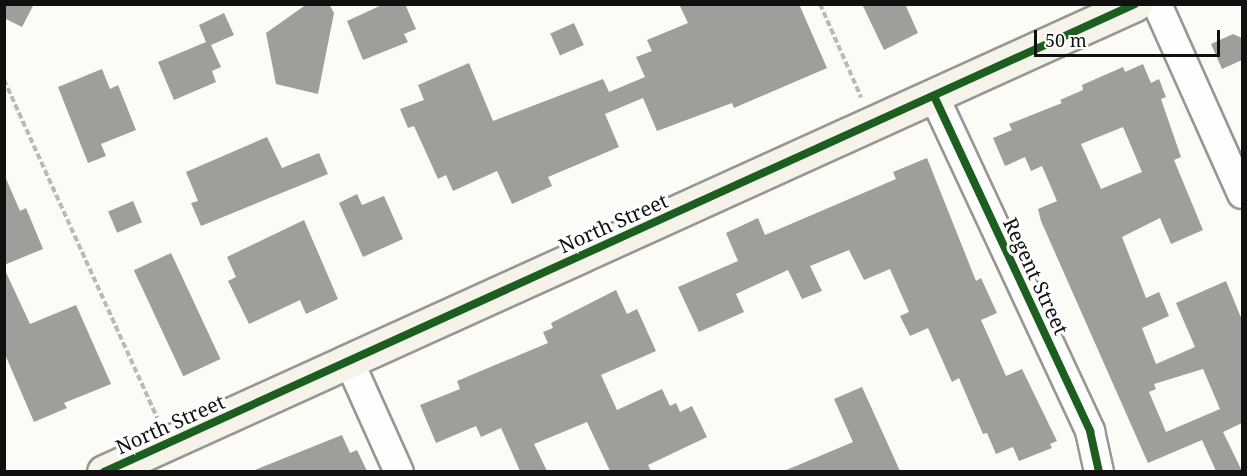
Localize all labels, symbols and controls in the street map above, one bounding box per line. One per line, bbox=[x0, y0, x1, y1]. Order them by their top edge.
scale bar bbox=[1037, 18, 1223, 56]
text: 50 m bbox=[1045, 28, 1087, 52]
street label: North Street bbox=[555, 188, 671, 258]
street label: Regent Street bbox=[998, 214, 1074, 338]
street label: North Street bbox=[112, 389, 228, 459]

